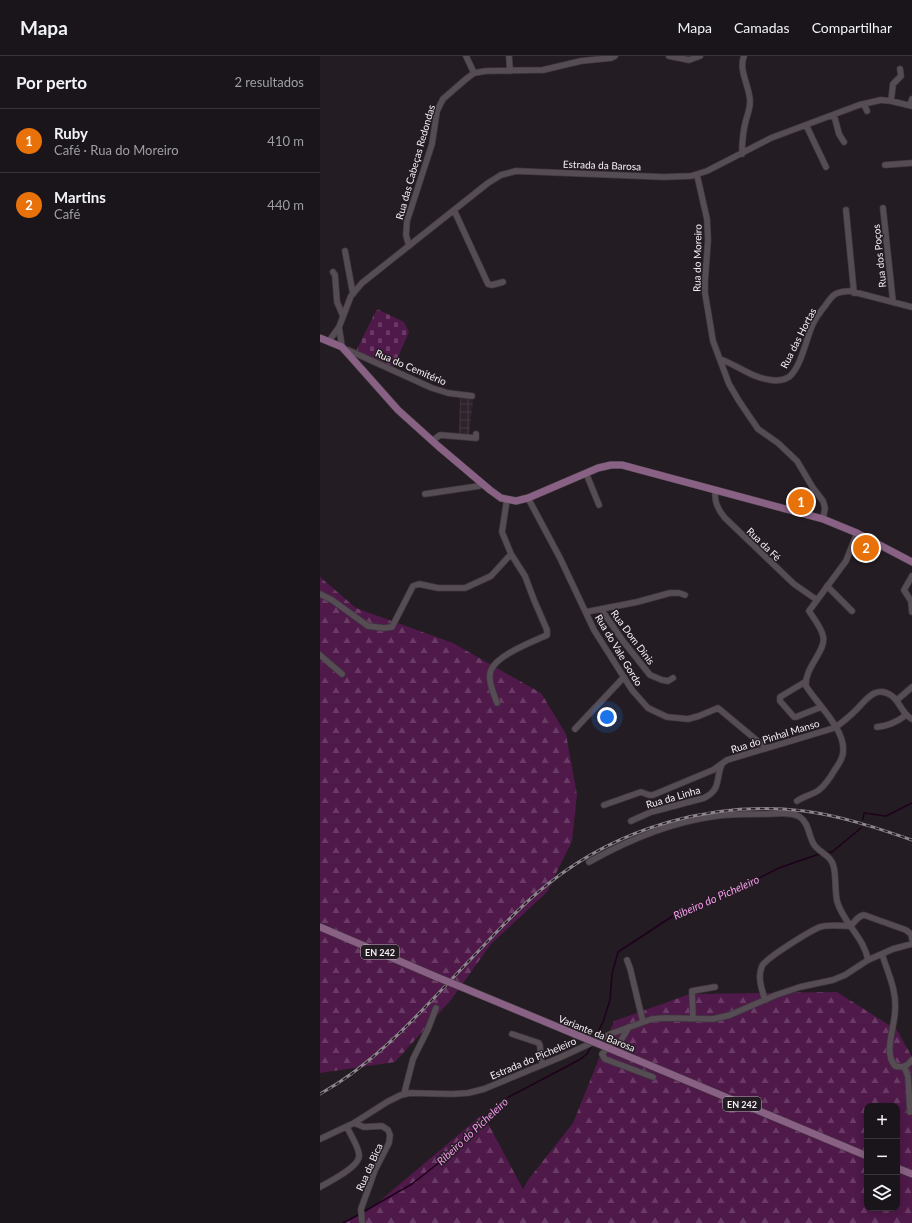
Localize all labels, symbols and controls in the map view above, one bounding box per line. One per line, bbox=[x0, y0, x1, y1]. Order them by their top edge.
text: Mapa bbox=[20, 16, 68, 39]
text: Mapa bbox=[677, 19, 712, 36]
text: Camadas bbox=[734, 19, 790, 36]
text: Compartilhar bbox=[812, 19, 892, 36]
text: Por perto bbox=[16, 72, 87, 93]
text: 2 resultados bbox=[234, 74, 304, 90]
street label: Rua das Cabeças Redondas bbox=[393, 103, 437, 221]
text: Ruby bbox=[54, 124, 88, 142]
text: 1 bbox=[25, 133, 33, 149]
text: 410 m bbox=[267, 133, 304, 149]
text: Café · Rua do Moreiro bbox=[54, 142, 179, 158]
street label: Estrada da Barosa bbox=[563, 158, 641, 172]
text: Martins bbox=[54, 188, 106, 206]
text: 2 bbox=[25, 197, 33, 213]
text: 440 m bbox=[267, 197, 304, 213]
text: Café bbox=[54, 206, 80, 222]
street label: Rua do Moreiro bbox=[690, 224, 704, 292]
street label: Rua dos Poços bbox=[870, 224, 888, 288]
street label: Rua das Hortas bbox=[778, 306, 818, 370]
street label: Rua do Cemitério bbox=[374, 347, 449, 388]
pin: 1 bbox=[788, 487, 814, 517]
street label: Rua da Fé bbox=[744, 525, 784, 563]
pin: 2 bbox=[853, 533, 879, 563]
street label: Rua Dom Dinis bbox=[609, 607, 657, 667]
street label: Rua do Vale Gordo bbox=[593, 612, 645, 688]
your location bbox=[597, 707, 617, 727]
street label: Rua do Pinhal Manso bbox=[729, 717, 821, 755]
street label: Rua da Linha bbox=[644, 784, 702, 810]
water label: Ribeiro do Picheleiro bbox=[671, 872, 761, 922]
road number: EN 242 bbox=[361, 945, 399, 959]
street label: Variante da Barosa bbox=[557, 1012, 637, 1054]
street label: Estrada do Picheleiro bbox=[488, 1034, 578, 1082]
water label: Ribeiro do Picheleiro bbox=[434, 1094, 511, 1167]
road number: EN 242 bbox=[723, 1097, 761, 1111]
map controls bbox=[864, 1103, 900, 1211]
button: + bbox=[864, 1103, 900, 1139]
button: − bbox=[864, 1139, 900, 1175]
street label: Rua da Bica bbox=[353, 1141, 385, 1193]
button: layers bbox=[864, 1175, 900, 1211]

